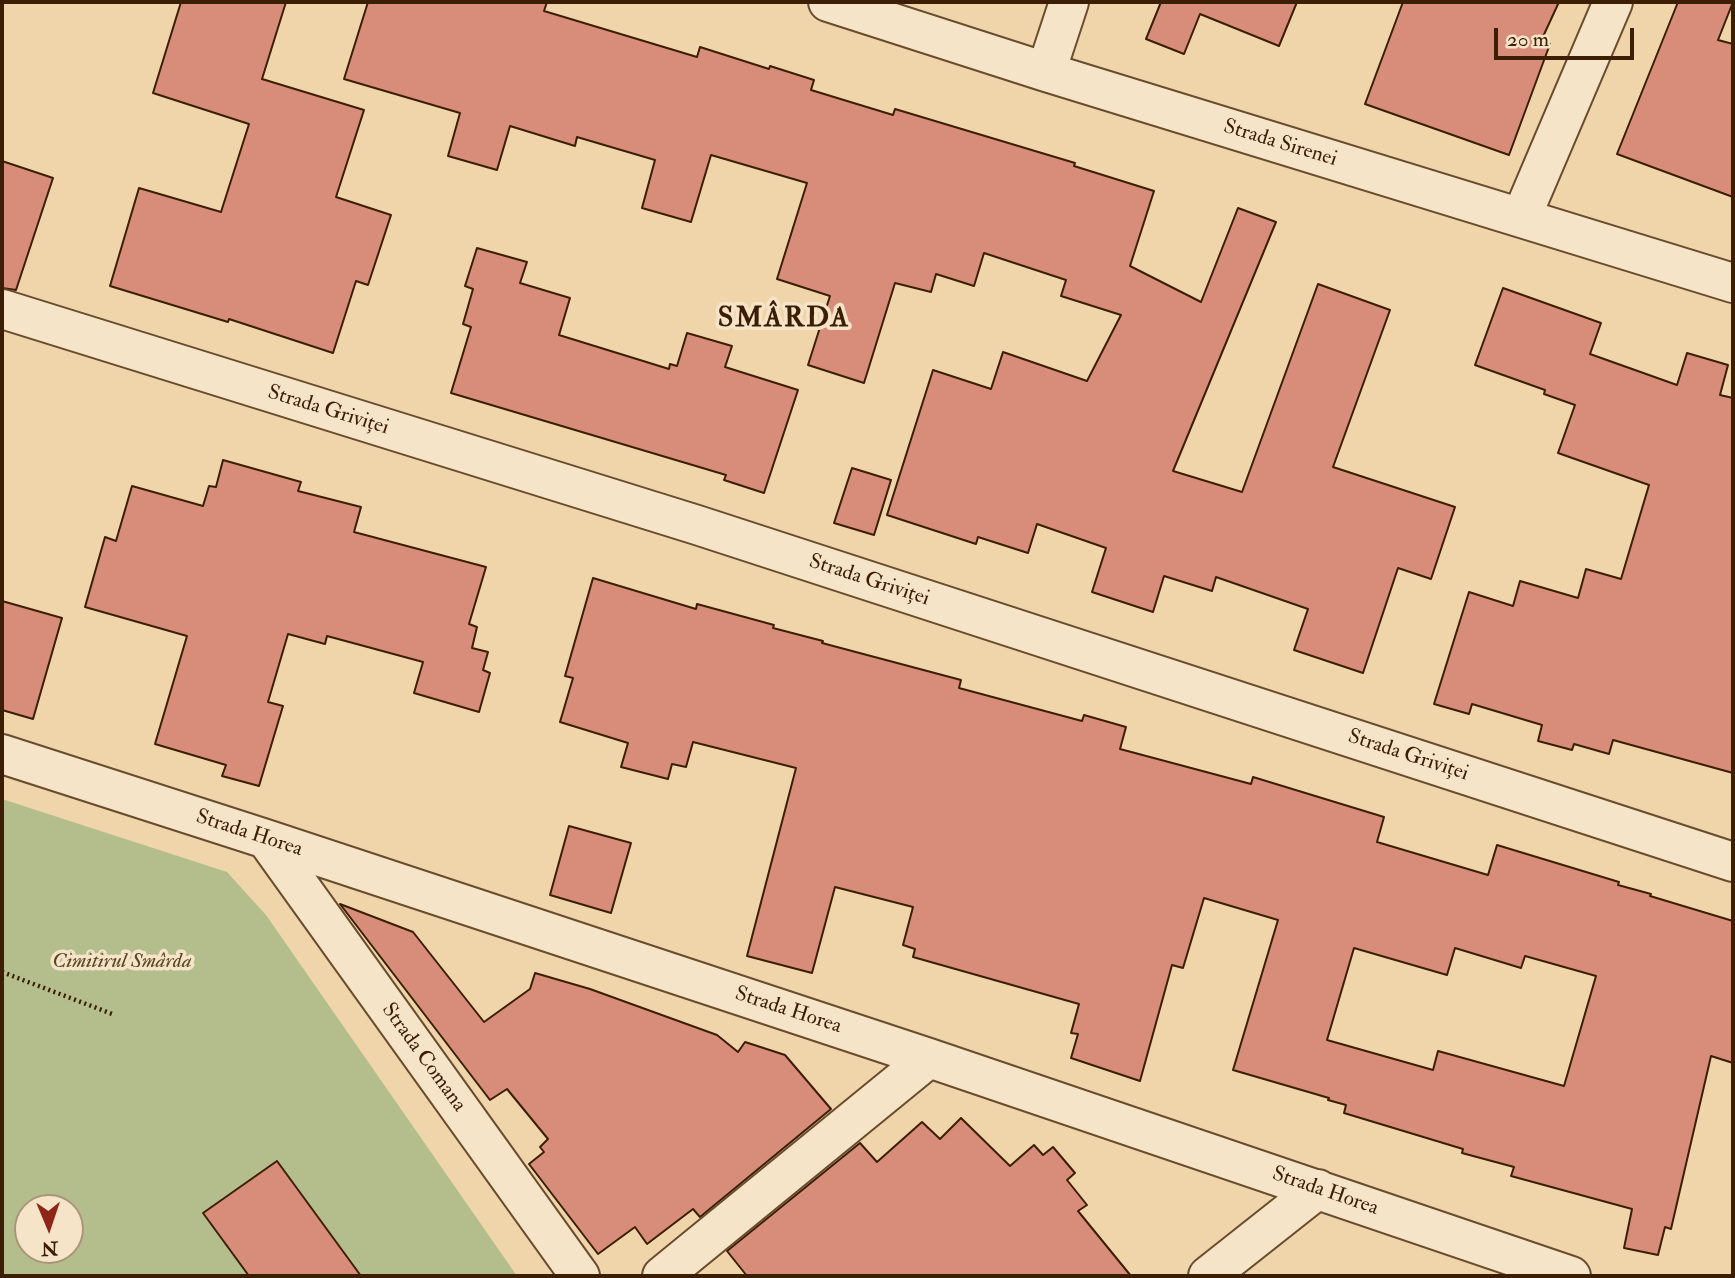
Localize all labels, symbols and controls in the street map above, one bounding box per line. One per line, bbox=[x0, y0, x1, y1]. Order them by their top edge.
scale bar bbox=[1497, 14, 1637, 58]
text: 20 m bbox=[1507, 26, 1549, 53]
street label: Strada Sirenei bbox=[1220, 115, 1340, 173]
district label: SMÂRDA bbox=[718, 303, 850, 337]
street label: Strada Griviței bbox=[264, 381, 392, 441]
street label: Strada Griviței bbox=[806, 550, 932, 612]
street label: Strada Griviței bbox=[1345, 725, 1471, 787]
street label: Strada Horea bbox=[193, 805, 305, 863]
park label: Cimitirul Smârda bbox=[52, 949, 192, 975]
street label: Strada Horea bbox=[732, 982, 844, 1040]
street label: Strada Comana bbox=[375, 999, 471, 1117]
street label: Strada Horea bbox=[1269, 1162, 1381, 1222]
north arrow bbox=[14, 1194, 84, 1264]
text: N bbox=[41, 1236, 59, 1260]

